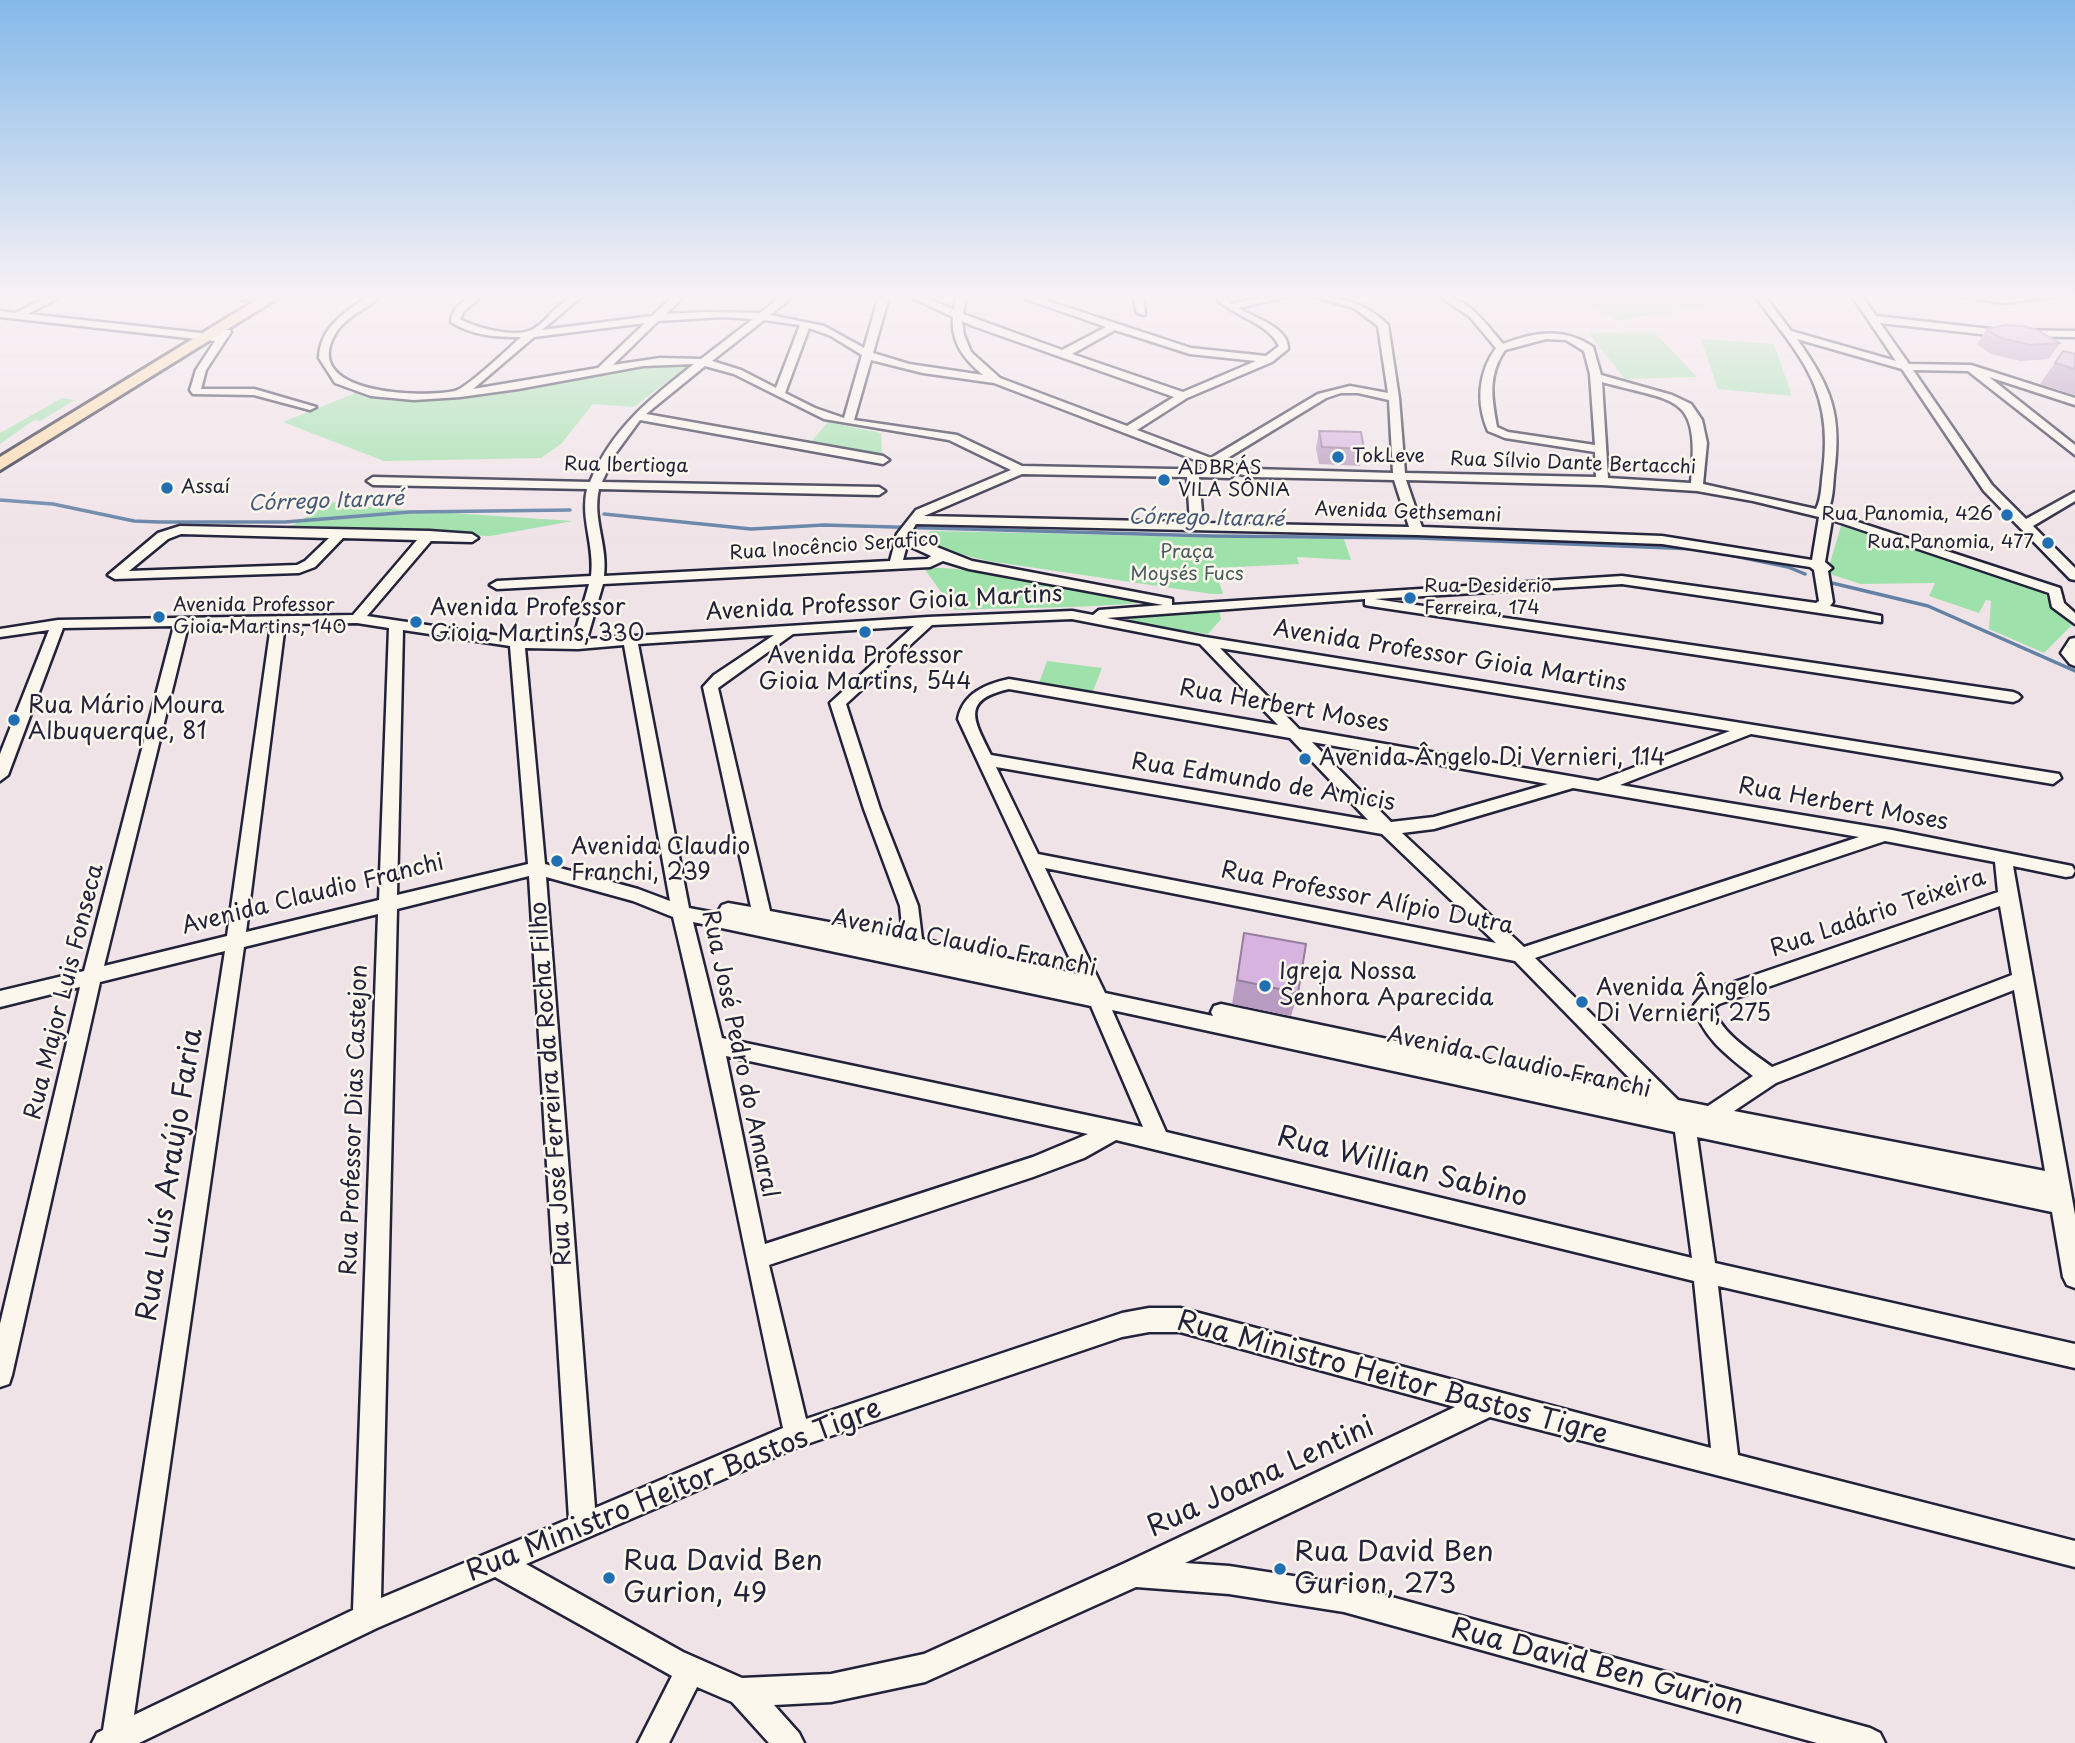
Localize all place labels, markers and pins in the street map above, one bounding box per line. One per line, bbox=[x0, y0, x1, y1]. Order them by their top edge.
place label: TokLeve bbox=[1352, 446, 1425, 468]
marker: TokLeve bbox=[1330, 449, 1346, 465]
place label: ADBRÁS VILA SÔNIA bbox=[1178, 458, 1290, 502]
marker: ADBRÁS VILA SÔNIA bbox=[1156, 472, 1172, 488]
place label: Assaí bbox=[181, 477, 230, 499]
marker: Assaí bbox=[159, 480, 175, 496]
place label: Rua Panomia, 426 bbox=[1821, 504, 1993, 526]
marker: Rua Panomia, 426 bbox=[1999, 507, 2015, 523]
place label: Rua Panomia, 477 bbox=[1867, 532, 2034, 554]
marker: Rua Panomia, 477 bbox=[2040, 535, 2056, 551]
place label: Rua Desiderio Ferreira, 174 bbox=[1424, 576, 1552, 620]
marker: Rua Desiderio Ferreira, 174 bbox=[1402, 590, 1418, 606]
place label: Avenida Professor Gioia Martins, 140 bbox=[173, 595, 347, 639]
place label: Avenida Professor Gioia Martins, 330 bbox=[430, 595, 645, 649]
marker: Avenida Professor Gioia Martins, 140 bbox=[151, 609, 167, 625]
marker: Avenida Professor Gioia Martins, 330 bbox=[408, 614, 424, 630]
marker: Avenida Professor Gioia Martins, 544 bbox=[857, 624, 873, 640]
place label: Avenida Professor Gioia Martins, 544 bbox=[759, 643, 971, 697]
place label: Rua Mário Moura Albuquerque, 81 bbox=[28, 693, 224, 747]
marker: Rua Mário Moura Albuquerque, 81 bbox=[6, 712, 22, 728]
place label: Avenida Ângelo Di Vernieri, 114 bbox=[1319, 745, 1665, 773]
marker: Avenida Ângelo Di Vernieri, 114 bbox=[1297, 751, 1313, 767]
place label: Avenida Claudio Franchi, 239 bbox=[571, 834, 750, 888]
marker: Avenida Claudio Franchi, 239 bbox=[549, 853, 565, 869]
place label: Igreja Nossa Senhora Aparecida bbox=[1279, 959, 1493, 1013]
place label: Avenida Ângelo Di Vernieri, 275 bbox=[1596, 975, 1771, 1029]
marker: Igreja Nossa Senhora Aparecida bbox=[1257, 978, 1273, 994]
marker: Avenida Ângelo Di Vernieri, 275 bbox=[1574, 994, 1590, 1010]
place label: Rua David Ben Gurion, 273 bbox=[1294, 1536, 1494, 1602]
place label: Rua David Ben Gurion, 49 bbox=[623, 1545, 823, 1611]
marker: Rua David Ben Gurion, 273 bbox=[1272, 1561, 1288, 1577]
marker: Rua David Ben Gurion, 49 bbox=[601, 1570, 617, 1586]

